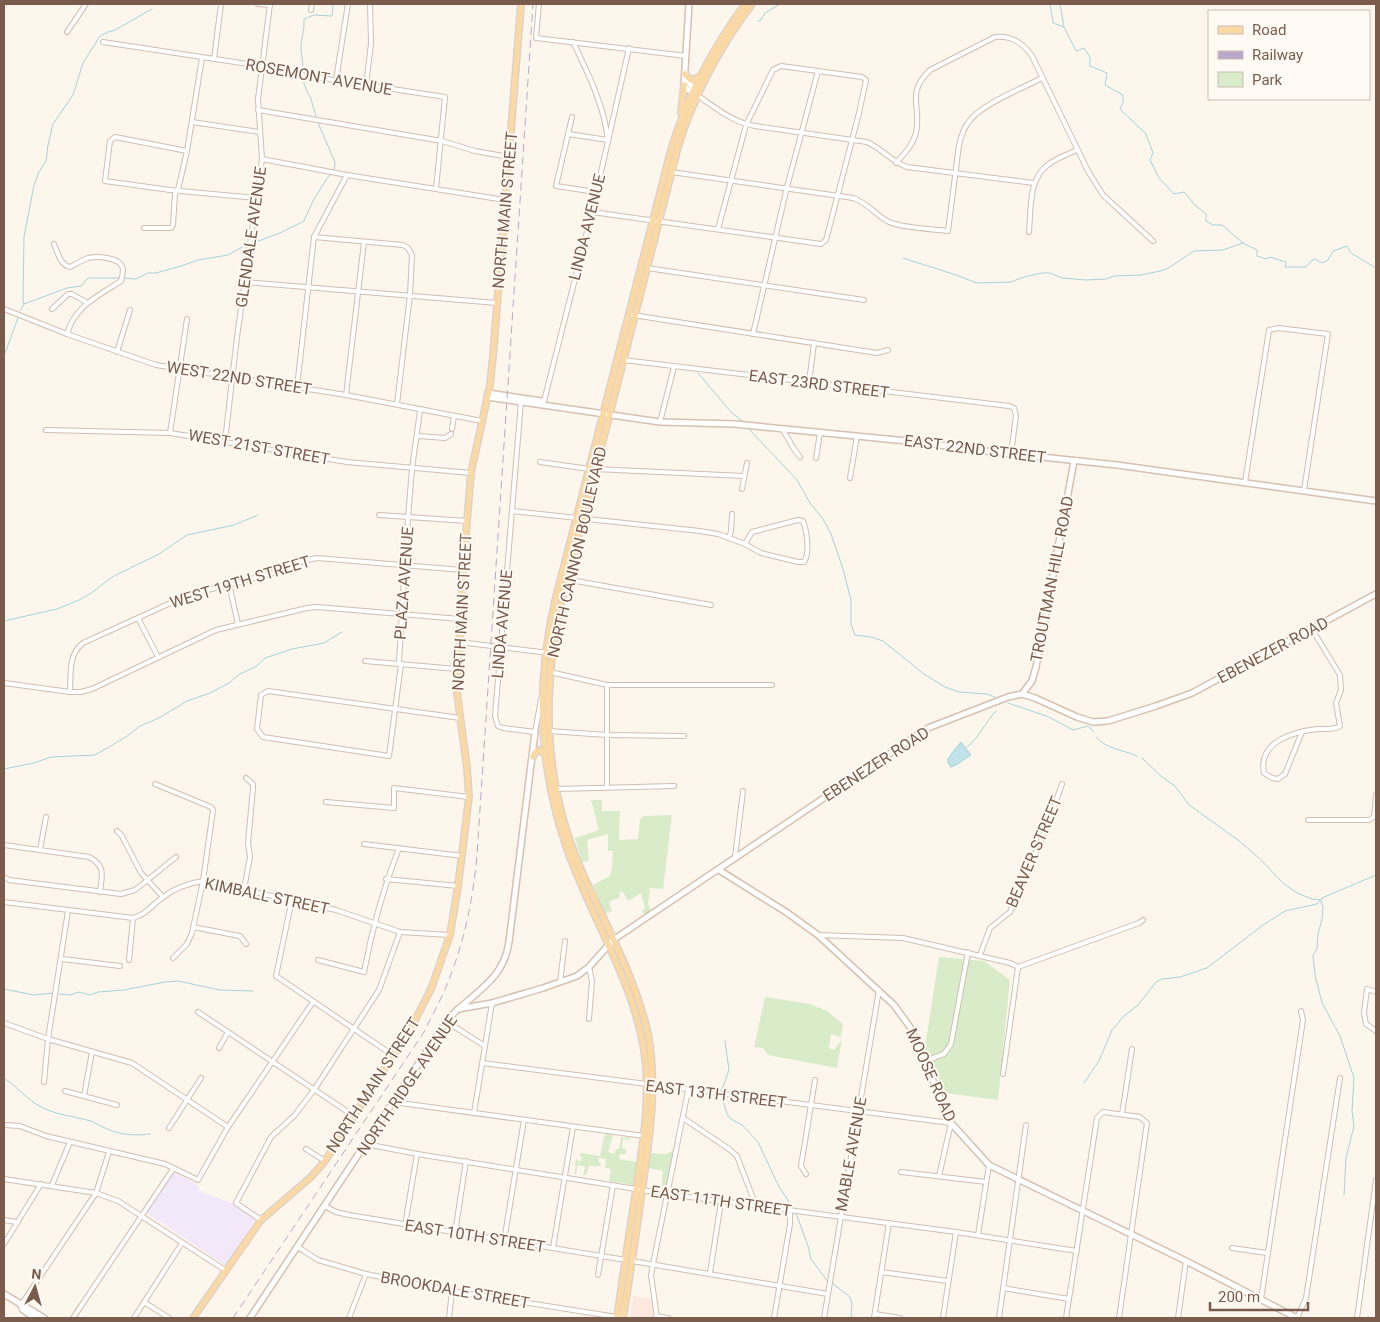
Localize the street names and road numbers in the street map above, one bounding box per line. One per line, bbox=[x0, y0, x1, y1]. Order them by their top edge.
street label: ROSEMONT AVENUE bbox=[244, 55, 394, 99]
street label: NORTH MAIN STREET bbox=[489, 130, 521, 289]
street label: GLENDALE AVENUE bbox=[232, 165, 270, 309]
street label: LINDA AVENUE bbox=[565, 172, 609, 282]
street label: WEST 22ND STREET bbox=[165, 357, 313, 399]
street label: EAST 23RD STREET bbox=[748, 366, 891, 402]
street label: WEST 21ST STREET bbox=[187, 425, 332, 469]
street label: EAST 22ND STREET bbox=[903, 431, 1048, 467]
street label: NORTH CANNON BOULEVARD bbox=[543, 445, 611, 659]
street label: TROUTMAN HILL ROAD bbox=[1027, 494, 1077, 664]
street label: PLAZA AVENUE bbox=[391, 526, 417, 640]
street label: NORTH MAIN STREET bbox=[448, 532, 476, 691]
street label: WEST 19TH STREET bbox=[168, 551, 313, 612]
street label: LINDA AVENUE bbox=[488, 569, 516, 679]
street label: EBENEZER ROAD bbox=[1214, 613, 1332, 687]
street label: EBENEZER ROAD bbox=[819, 723, 933, 805]
street label: BEAVER STREET bbox=[1002, 793, 1066, 910]
street label: KIMBALL STREET bbox=[203, 874, 331, 919]
street label: NORTH RIDGE AVENUE bbox=[353, 1011, 461, 1159]
street label: NORTH MAIN STREET bbox=[322, 1013, 424, 1156]
street label: MOOSE ROAD bbox=[902, 1025, 960, 1125]
street label: EAST 13TH STREET bbox=[644, 1076, 788, 1112]
street label: MABLE AVENUE bbox=[832, 1095, 870, 1213]
street label: EAST 11TH STREET bbox=[649, 1182, 793, 1220]
street label: EAST 10TH STREET bbox=[403, 1216, 547, 1257]
street label: BROOKDALE STREET bbox=[379, 1268, 532, 1313]

